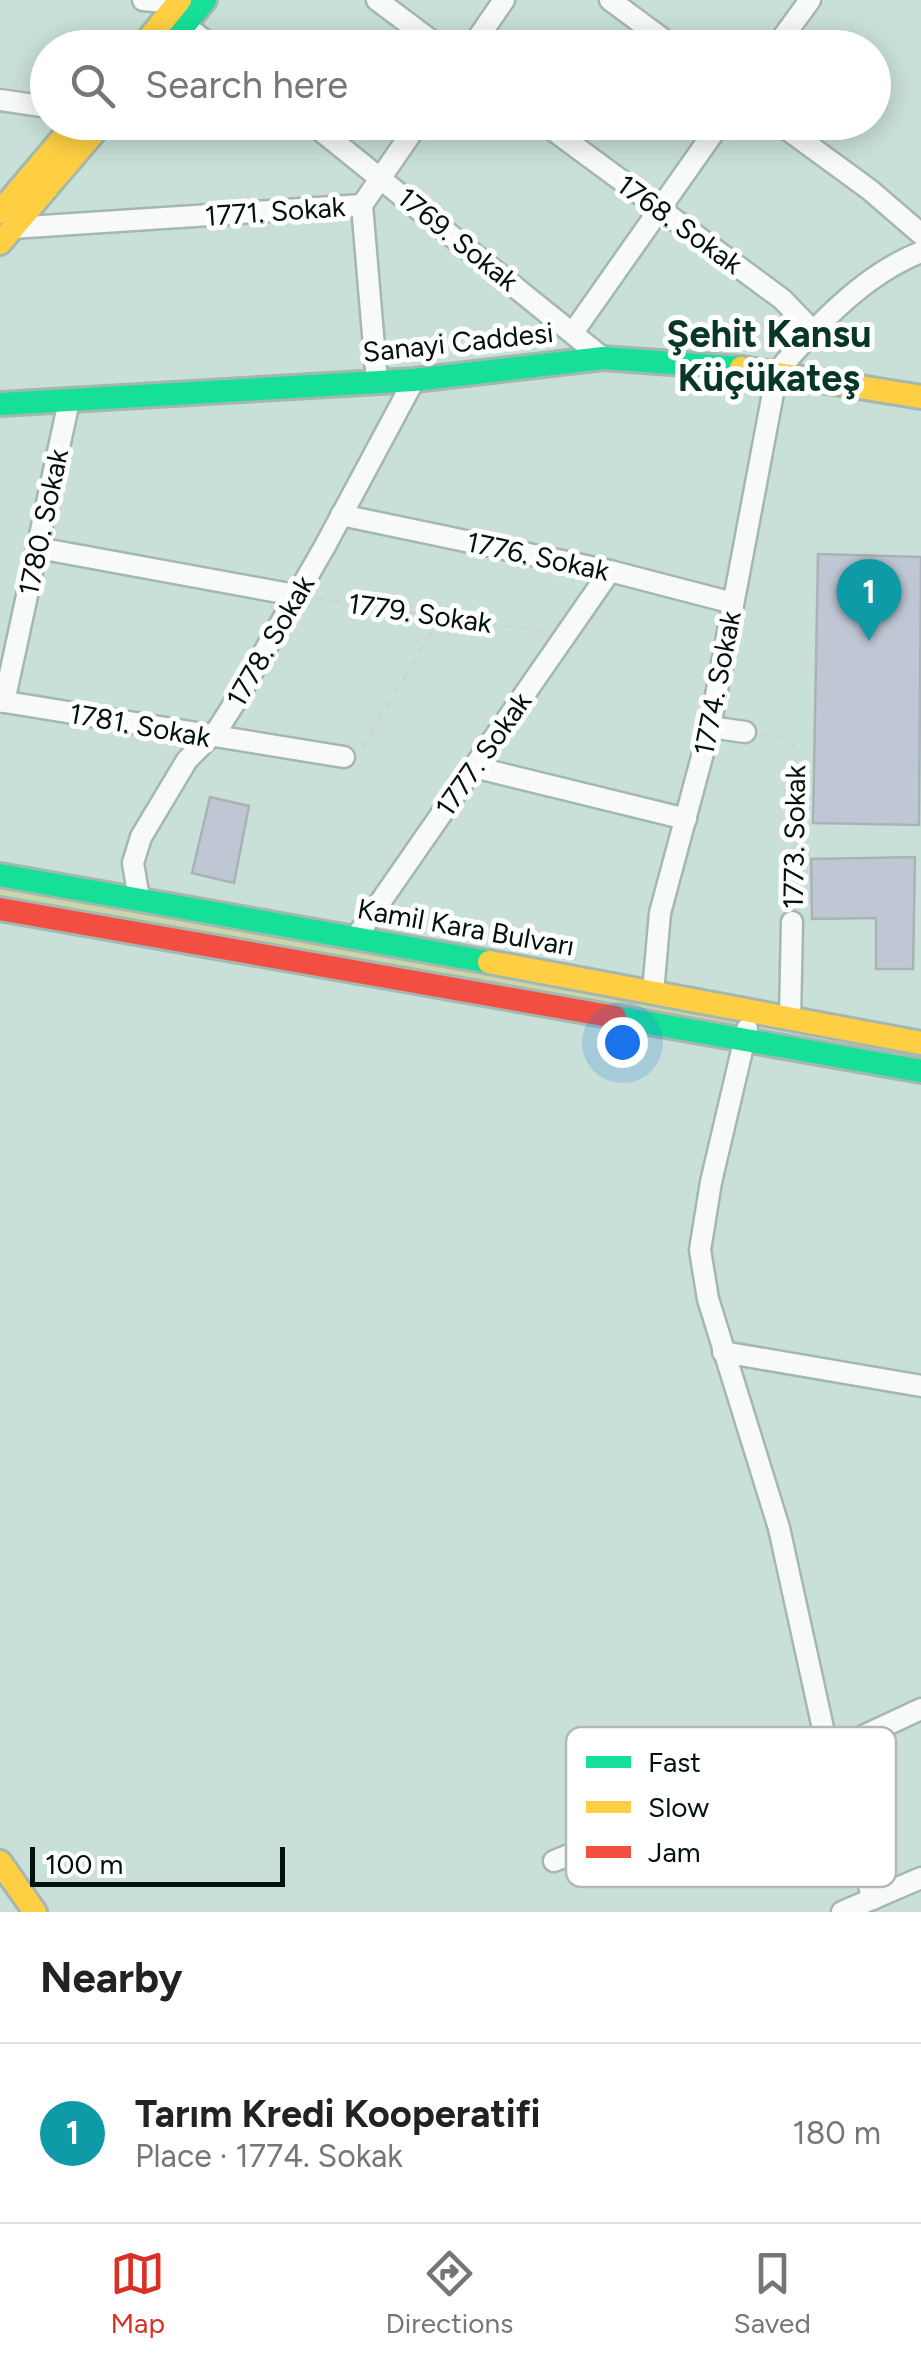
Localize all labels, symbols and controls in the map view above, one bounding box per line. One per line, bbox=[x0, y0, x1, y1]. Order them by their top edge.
search box bbox=[30, 30, 891, 140]
icon: search bbox=[65, 58, 120, 113]
text: Search here bbox=[145, 62, 348, 108]
street label: 1768. Sokak bbox=[611, 167, 750, 281]
street label: 1769. Sokak bbox=[391, 180, 526, 298]
street label: 1771. Sokak bbox=[204, 189, 347, 233]
district label: Şehit Kansu Küçükateş bbox=[666, 311, 872, 401]
street label: Sanayi Caddesi bbox=[361, 315, 555, 369]
street label: 1780. Sokak bbox=[11, 445, 75, 598]
street label: 1776. Sokak bbox=[464, 524, 613, 588]
pin: 1 bbox=[836, 558, 902, 641]
street label: 1778. Sokak bbox=[219, 569, 321, 713]
street label: 1779. Sokak bbox=[346, 586, 494, 640]
street label: 1774. Sokak bbox=[686, 608, 748, 758]
street label: 1777. Sokak bbox=[428, 685, 538, 823]
street label: 1781. Sokak bbox=[67, 696, 214, 754]
street label: 1773. Sokak bbox=[776, 764, 812, 909]
street label: Kamil Kara Bulvarı bbox=[355, 891, 577, 963]
your location bbox=[597, 1017, 648, 1068]
legend bbox=[566, 1727, 896, 1887]
text: Fast bbox=[648, 1745, 701, 1779]
text: Slow bbox=[648, 1790, 709, 1824]
text: Jam bbox=[648, 1835, 701, 1869]
scale bar bbox=[30, 1842, 285, 1886]
text: 100 m bbox=[45, 1847, 123, 1881]
text: Nearby bbox=[40, 1952, 182, 2003]
text: Tarım Kredi Kooperatifi bbox=[135, 2091, 541, 2137]
text: 1 bbox=[66, 2114, 79, 2152]
text: 180 m bbox=[792, 2114, 881, 2152]
text: Place · 1774. Sokak bbox=[135, 2137, 403, 2175]
tab: Map bbox=[110, 2246, 165, 2340]
tab: Directions bbox=[386, 2246, 513, 2340]
tab: Saved bbox=[734, 2246, 811, 2340]

